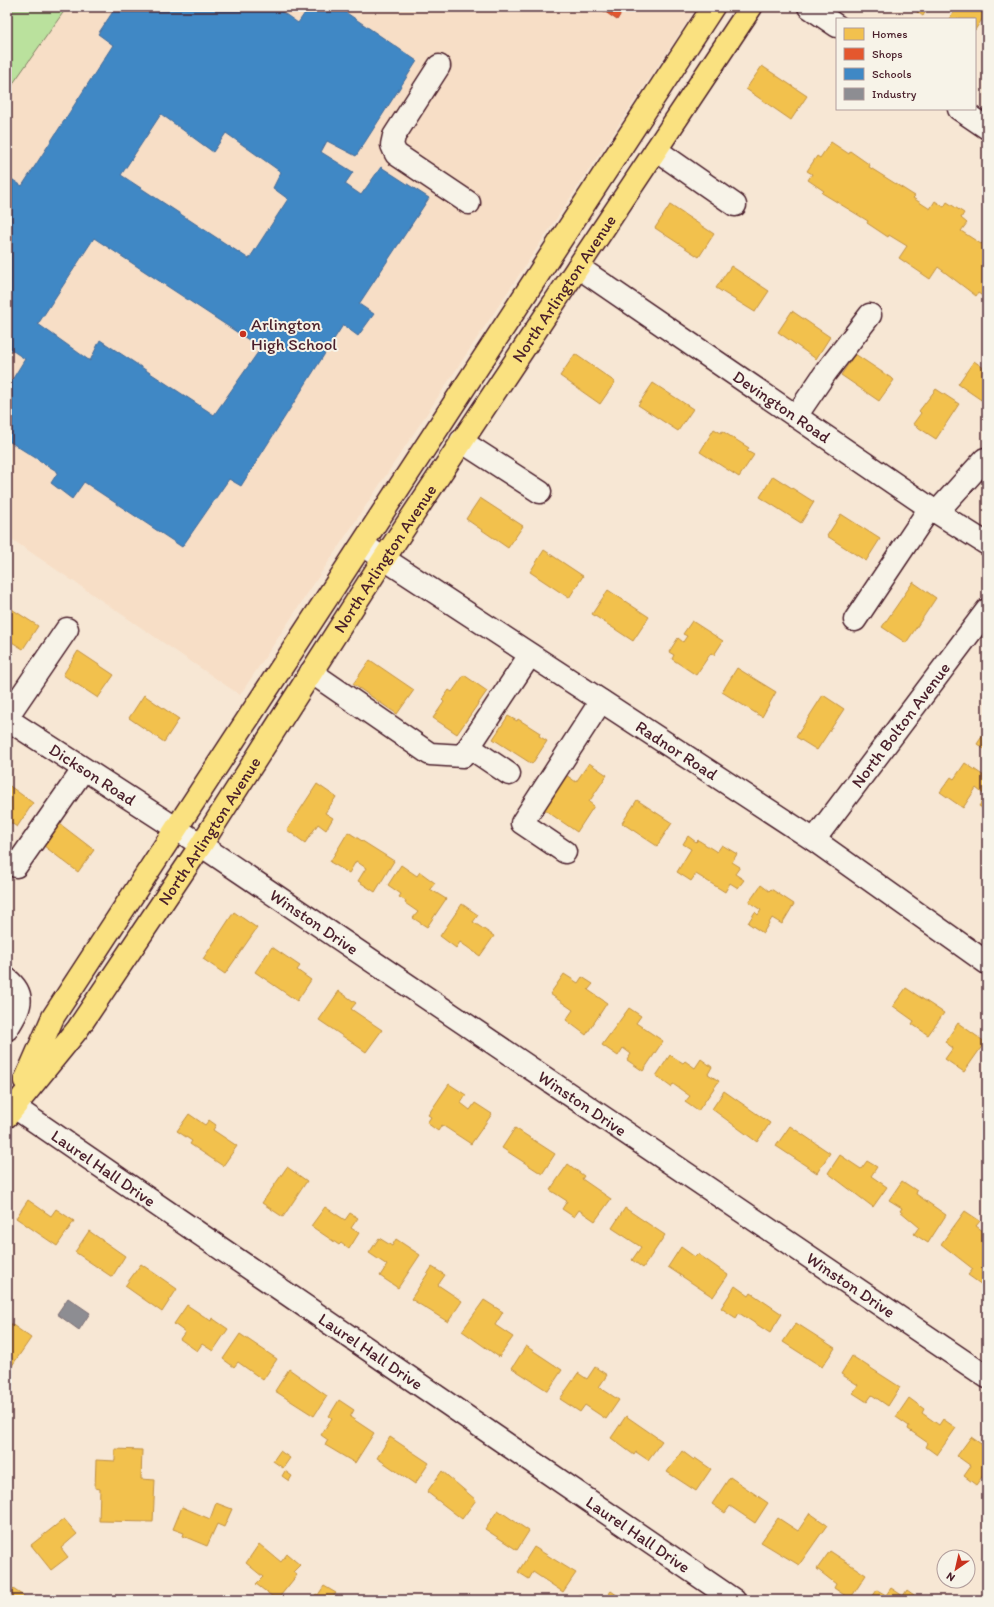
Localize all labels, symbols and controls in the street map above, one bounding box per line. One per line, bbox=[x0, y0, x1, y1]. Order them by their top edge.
legend bbox=[836, 18, 976, 110]
text: Homes bbox=[872, 27, 908, 41]
text: Shops bbox=[872, 47, 903, 61]
text: Schools bbox=[872, 67, 911, 81]
text: Industry bbox=[872, 87, 917, 101]
street label: North Arlington Avenue bbox=[507, 211, 620, 366]
place label: Arlington High School bbox=[251, 314, 337, 354]
marker: Arlington High School bbox=[238, 329, 248, 339]
street label: Devington Road bbox=[729, 366, 835, 447]
street label: North Arlington Avenue bbox=[329, 481, 441, 636]
street label: North Bolton Avenue bbox=[847, 658, 954, 792]
street label: Radnor Road bbox=[632, 716, 722, 785]
street label: Dickson Road bbox=[46, 739, 140, 810]
street label: North Arlington Avenue bbox=[154, 753, 265, 909]
street label: Winston Drive bbox=[266, 885, 362, 959]
street label: Winston Drive bbox=[534, 1066, 631, 1140]
street label: Laurel Hall Drive bbox=[48, 1125, 160, 1211]
street label: Winston Drive bbox=[803, 1248, 899, 1322]
street label: Laurel Hall Drive bbox=[315, 1308, 427, 1394]
street label: Laurel Hall Drive bbox=[582, 1492, 694, 1577]
north arrow bbox=[936, 1549, 976, 1589]
text: N bbox=[944, 1569, 957, 1584]

